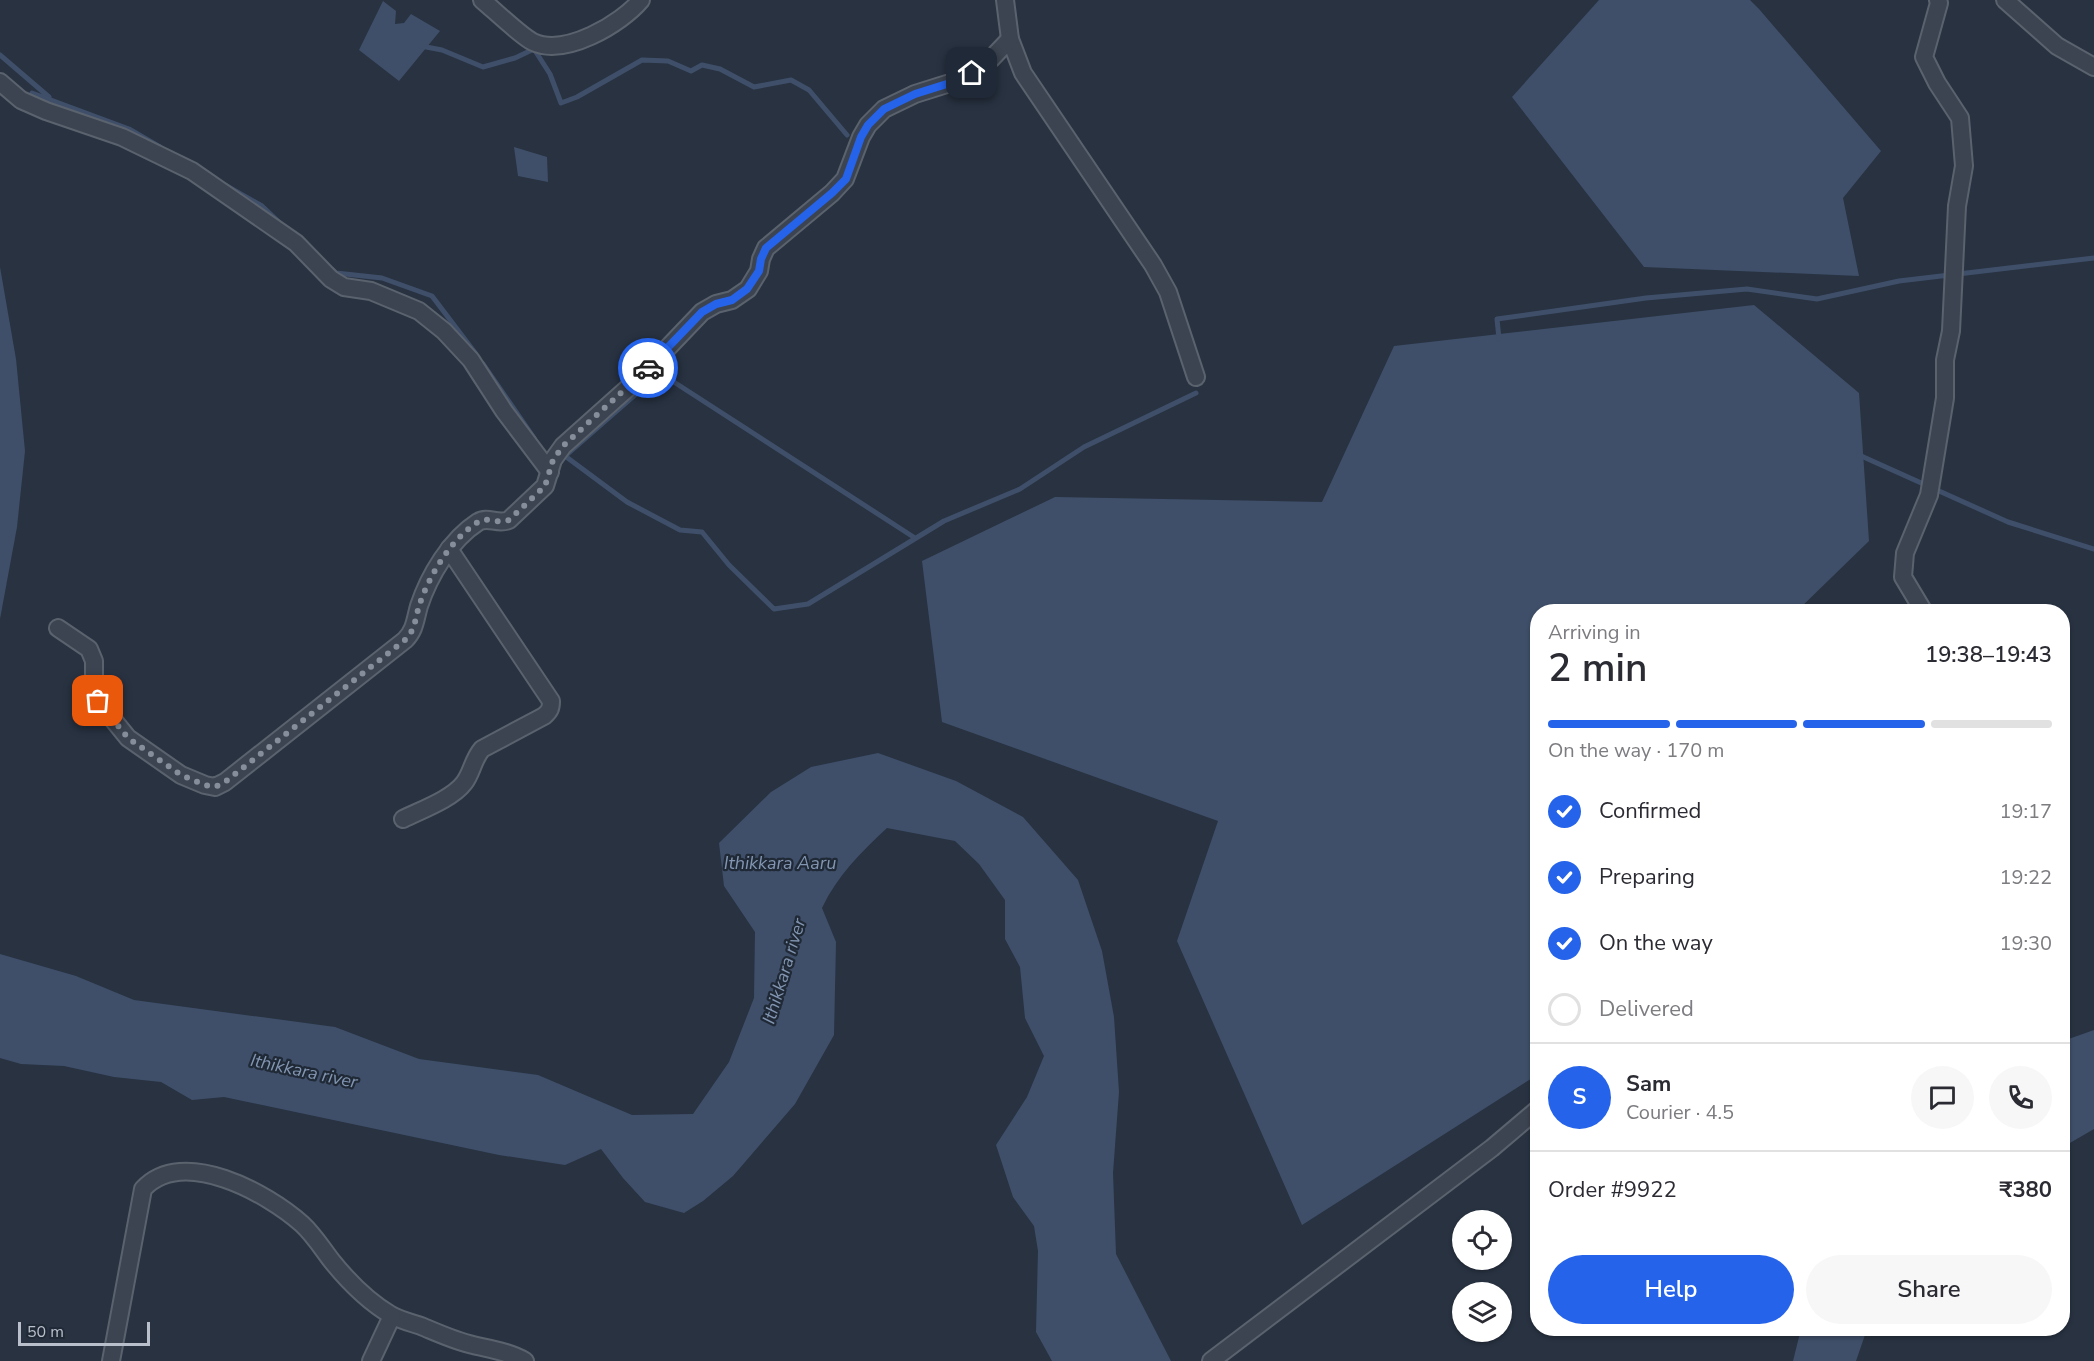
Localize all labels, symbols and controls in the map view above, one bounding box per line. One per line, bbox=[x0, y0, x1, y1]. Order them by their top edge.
pin bbox=[946, 47, 997, 98]
icon: home bbox=[955, 56, 988, 89]
courier bbox=[618, 338, 678, 398]
icon: car bbox=[632, 352, 665, 385]
text: Arriving in bbox=[1548, 619, 1641, 646]
text: 19:38–19:43 bbox=[1925, 640, 2052, 670]
text: 2 min bbox=[1548, 642, 1647, 695]
pin bbox=[72, 675, 123, 726]
icon: bag bbox=[81, 684, 114, 717]
text: On the way · 170 m bbox=[1548, 737, 1724, 764]
icon: check bbox=[1548, 795, 1581, 828]
text: Confirmed bbox=[1599, 796, 1701, 826]
text: 19:17 bbox=[1999, 798, 2052, 825]
water label: Ithikkara Aaru bbox=[724, 851, 836, 875]
icon: check bbox=[1548, 861, 1581, 894]
text: Preparing bbox=[1599, 862, 1695, 892]
text: 19:22 bbox=[1999, 864, 2052, 891]
water label: Ithikkara river bbox=[757, 915, 812, 1027]
icon: check bbox=[1548, 927, 1581, 960]
text: On the way bbox=[1599, 928, 1713, 958]
text: 19:30 bbox=[1999, 930, 2052, 957]
text: Delivered bbox=[1599, 994, 1694, 1024]
water label: Ithikkara river bbox=[248, 1048, 360, 1094]
button: chat bbox=[1911, 1066, 1974, 1129]
button: phone bbox=[1989, 1066, 2052, 1129]
text: Sam bbox=[1626, 1069, 1671, 1099]
text: S bbox=[1573, 1082, 1586, 1112]
text: Courier · 4.5 bbox=[1626, 1099, 1734, 1126]
text: Order #9922 bbox=[1548, 1175, 1677, 1205]
text: ₹380 bbox=[1999, 1175, 2052, 1205]
map controls bbox=[1452, 1210, 1512, 1342]
button: locate bbox=[1452, 1210, 1512, 1270]
button: Help bbox=[1548, 1255, 1794, 1324]
button: Share bbox=[1806, 1255, 2052, 1324]
button: layers bbox=[1452, 1282, 1512, 1342]
scale bar bbox=[18, 1319, 150, 1346]
text: 50 m bbox=[27, 1321, 64, 1343]

